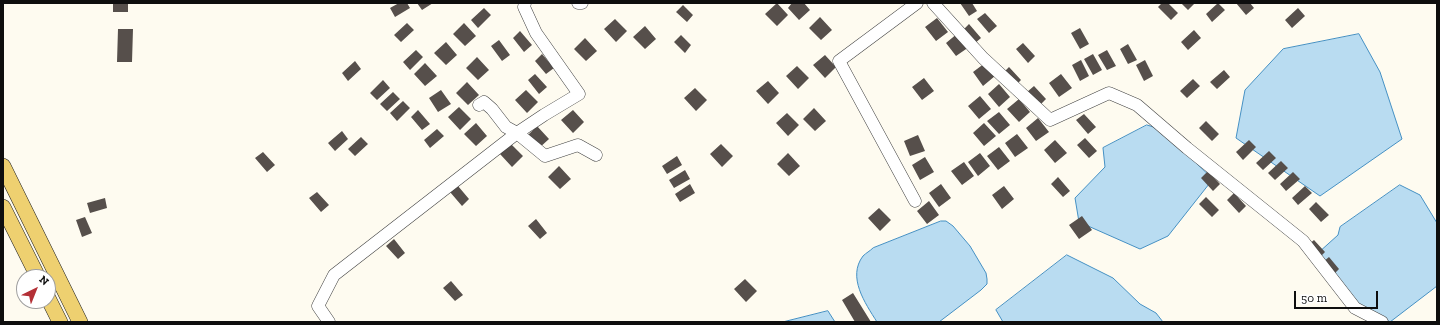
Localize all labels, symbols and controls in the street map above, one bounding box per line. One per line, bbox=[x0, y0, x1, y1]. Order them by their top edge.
north arrow bbox=[16, 269, 56, 309]
text: N bbox=[36, 273, 51, 288]
scale bar bbox=[1296, 283, 1380, 309]
text: 50 m bbox=[1301, 291, 1327, 305]

